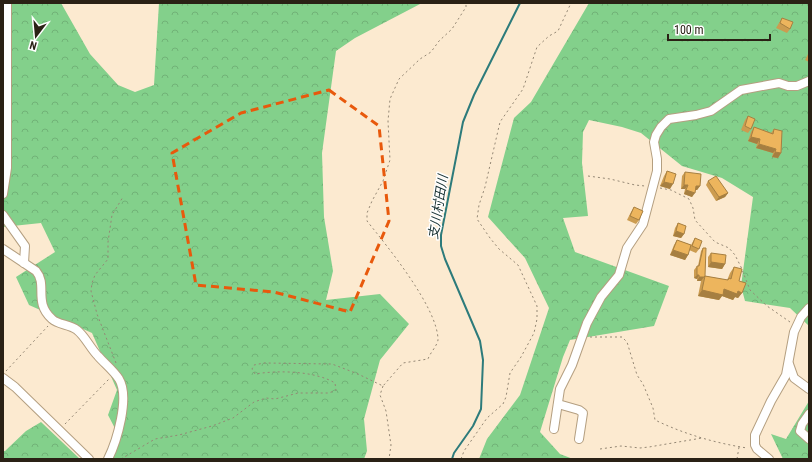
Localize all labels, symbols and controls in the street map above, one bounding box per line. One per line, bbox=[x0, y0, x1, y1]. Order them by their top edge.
north arrow bbox=[16, 16, 56, 56]
scale bar bbox=[668, 16, 770, 42]
text: 100 m bbox=[674, 23, 704, 37]
text: N bbox=[28, 38, 38, 52]
water label: 支川村田川 bbox=[426, 172, 451, 240]

